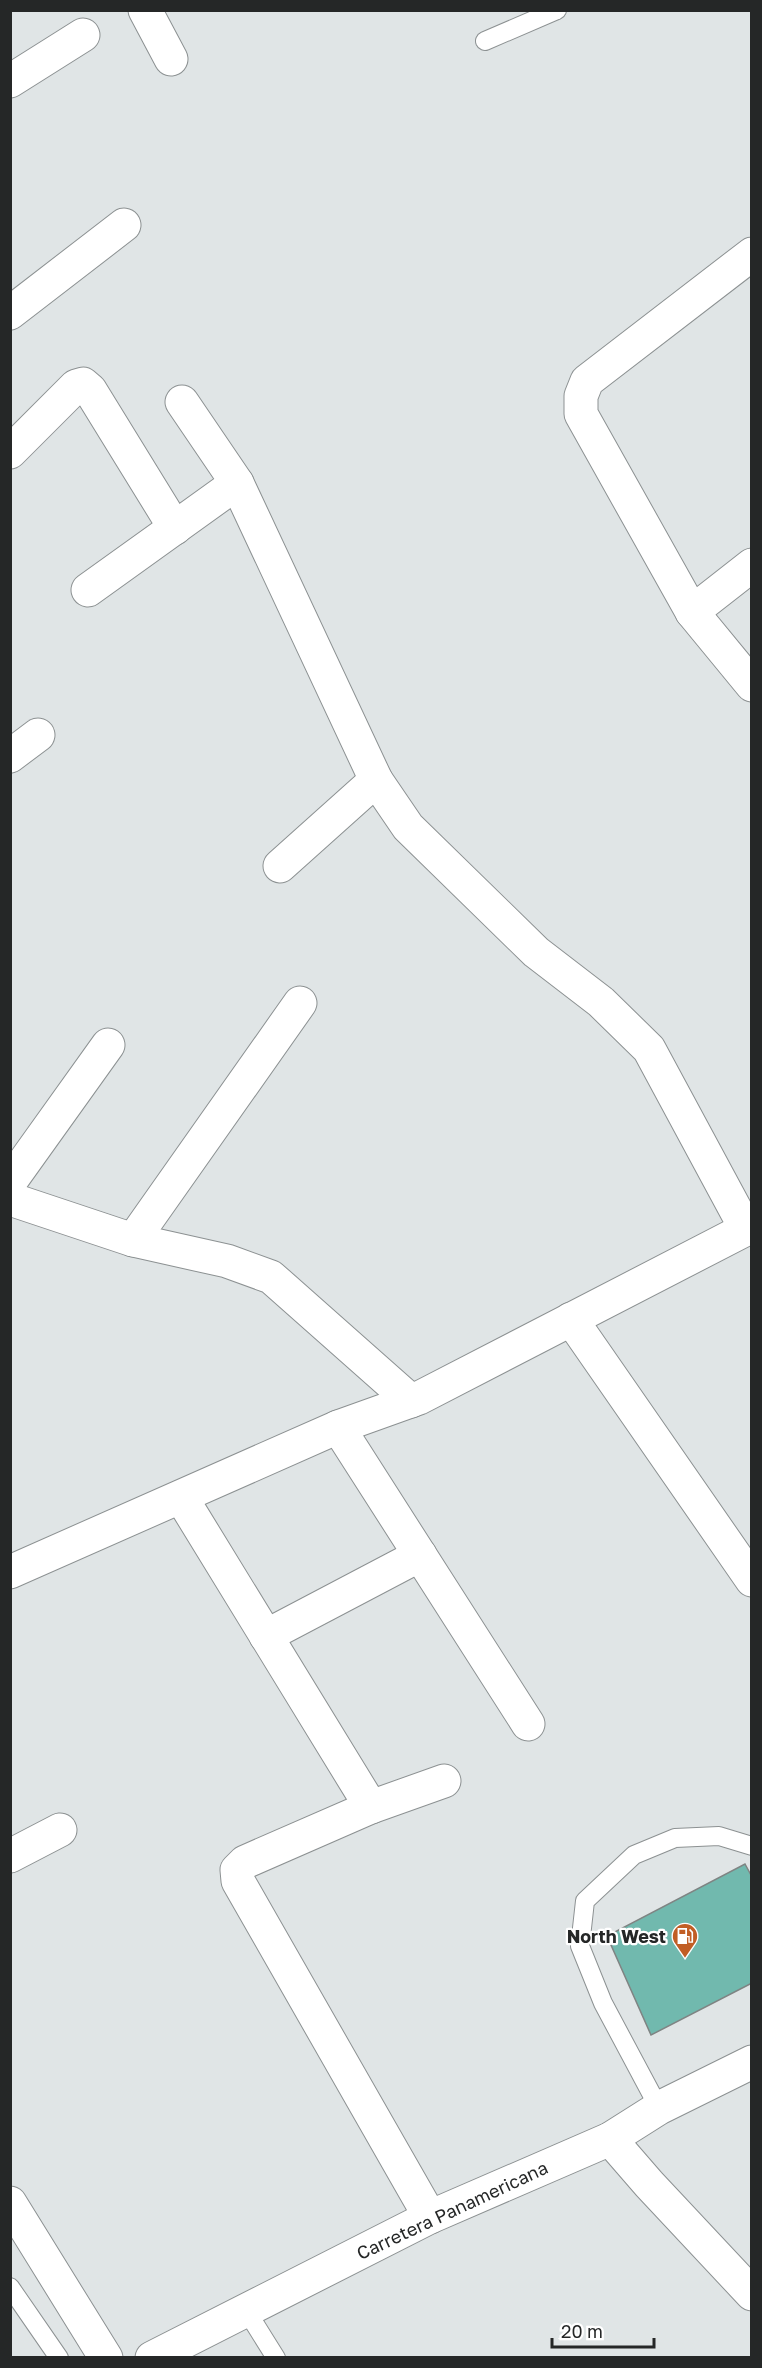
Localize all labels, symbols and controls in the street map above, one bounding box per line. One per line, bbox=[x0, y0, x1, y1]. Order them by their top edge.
fuel station icon: North West bbox=[670, 1921, 700, 1959]
place label: North West bbox=[567, 1925, 666, 1947]
street label: Carretera Panamericana bbox=[353, 2156, 551, 2264]
scale bar bbox=[552, 2311, 654, 2349]
text: 20 m bbox=[561, 2320, 603, 2342]

